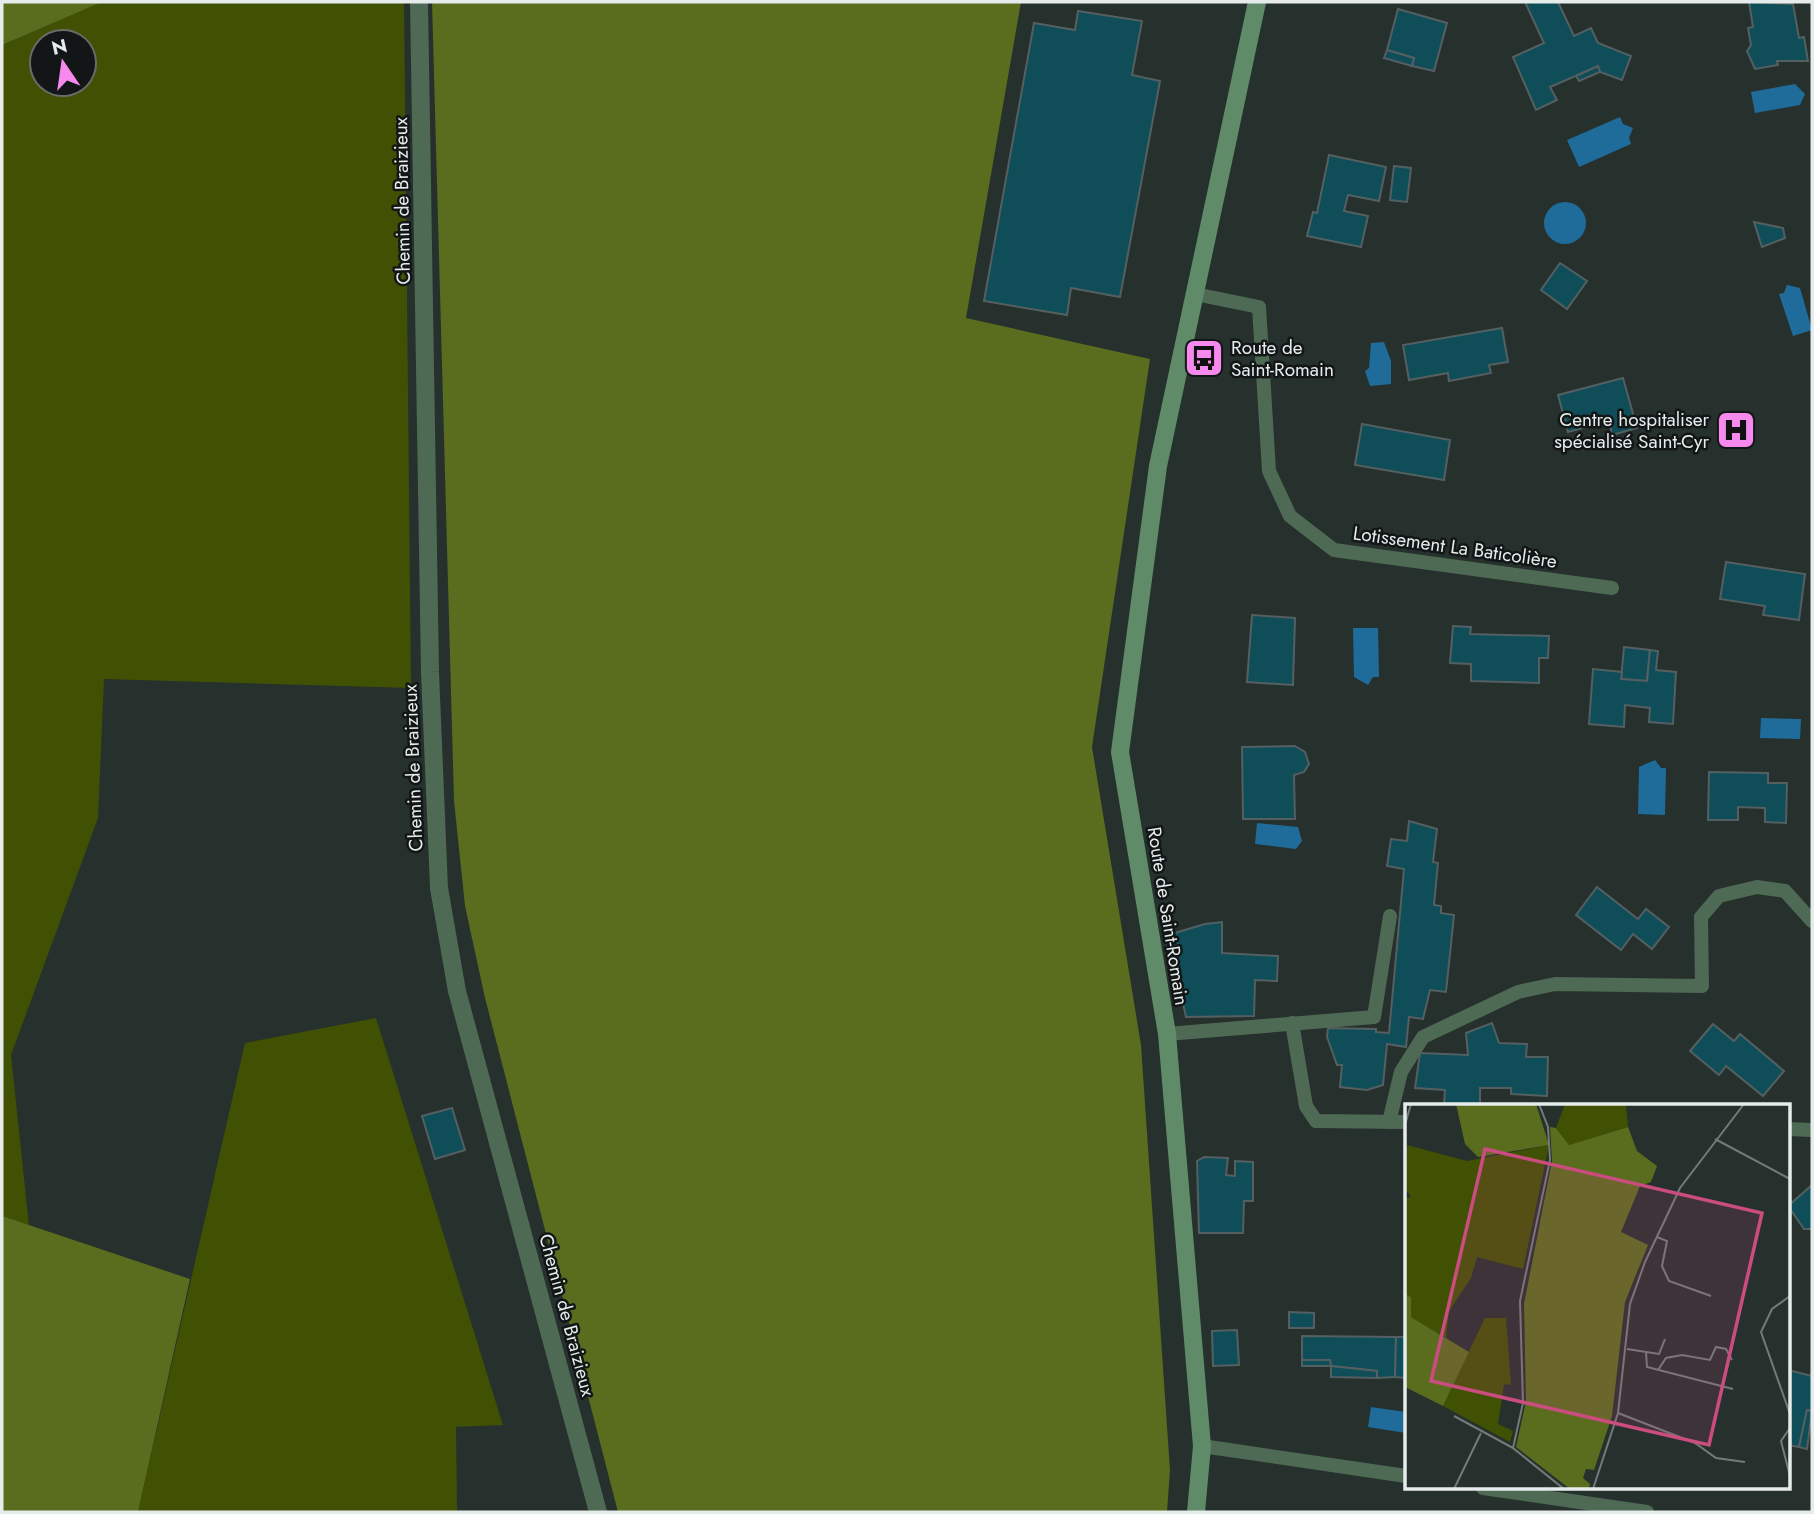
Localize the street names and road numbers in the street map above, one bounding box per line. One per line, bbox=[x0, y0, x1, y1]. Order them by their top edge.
street label: Chemin de Braizieux bbox=[387, 117, 417, 285]
street label: Lotissement La Baticolière bbox=[1351, 519, 1559, 575]
street label: Chemin de Braizieux bbox=[397, 684, 429, 852]
street label: Route de Saint-Romain bbox=[1141, 825, 1195, 1007]
street label: Chemin de Braizieux bbox=[532, 1231, 602, 1399]

